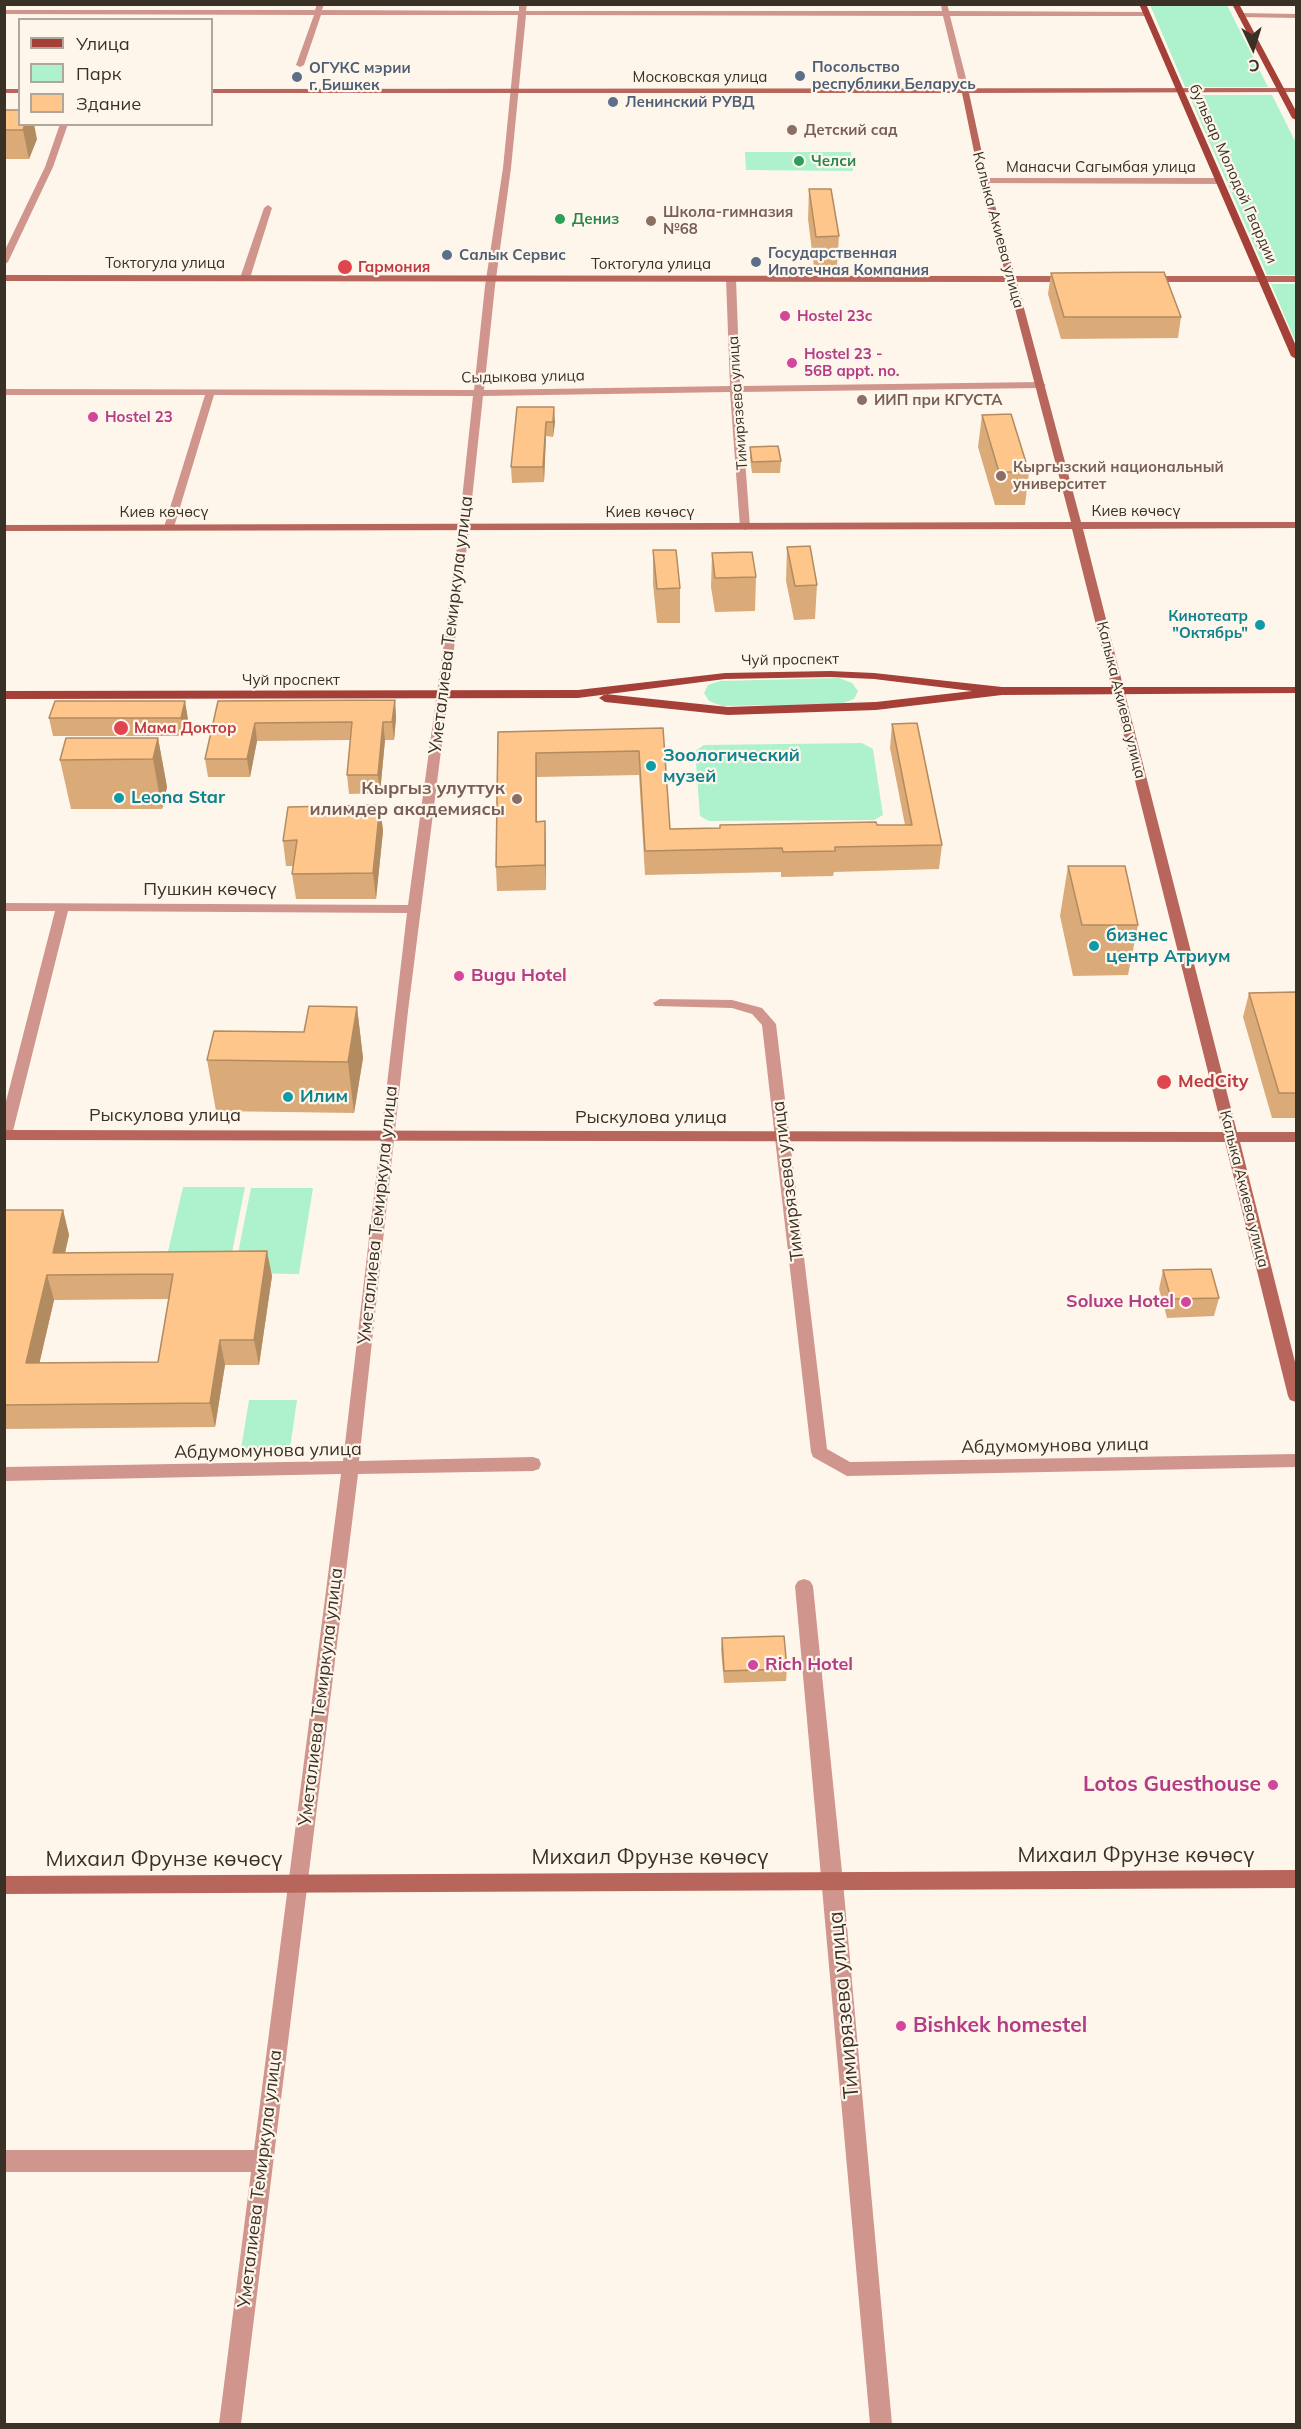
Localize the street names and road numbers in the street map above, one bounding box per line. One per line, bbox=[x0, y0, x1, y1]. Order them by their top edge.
street label: Московская улица bbox=[633, 68, 767, 86]
street label: бульвар Молодой Гвардии bbox=[1185, 82, 1281, 266]
street label: Калыка Акиева улица bbox=[968, 150, 1028, 310]
street label: Манасчи Сагымбая улица bbox=[1006, 158, 1196, 176]
street label: Токтогула улица bbox=[105, 254, 225, 272]
street label: Токтогула улица bbox=[591, 255, 711, 273]
street label: Тимирязева улица bbox=[724, 335, 752, 471]
street label: Сыдыкова улица bbox=[461, 367, 585, 387]
street label: Уметалиева Темиркула улица bbox=[424, 495, 478, 755]
street label: Киев көчөсү bbox=[1092, 502, 1180, 520]
street label: Киев көчөсү bbox=[120, 503, 208, 521]
street label: Киев көчөсү bbox=[606, 503, 694, 521]
street label: Калыка Акиева улица bbox=[1093, 619, 1149, 781]
street label: Чуй проспект bbox=[741, 650, 839, 670]
street label: Чуй проспект bbox=[242, 671, 340, 689]
street label: Пушкин көчөсү bbox=[143, 879, 277, 901]
street label: Уметалиева Темиркула улица bbox=[354, 1085, 402, 1345]
street label: Тимирязева улица bbox=[767, 1100, 809, 1262]
street label: Рыскулова улица bbox=[89, 1105, 241, 1127]
street label: Рыскулова улица bbox=[575, 1107, 727, 1129]
street label: Калыка Акиева улица bbox=[1216, 1108, 1272, 1270]
street label: Абдумомунова улица bbox=[961, 1434, 1149, 1458]
street label: Абдумомунова улица bbox=[174, 1439, 362, 1463]
street label: Уметалиева Темиркула улица bbox=[294, 1567, 348, 1827]
street label: Михаил Фрунзе көчөсү bbox=[1018, 1843, 1254, 1869]
street label: Михаил Фрунзе көчөсү bbox=[532, 1845, 768, 1871]
street label: Михаил Фрунзе көчөсү bbox=[46, 1847, 282, 1873]
street label: Тимирязева улица bbox=[823, 1910, 865, 2100]
street label: Уметалиева Темиркула улица bbox=[233, 2049, 287, 2309]

